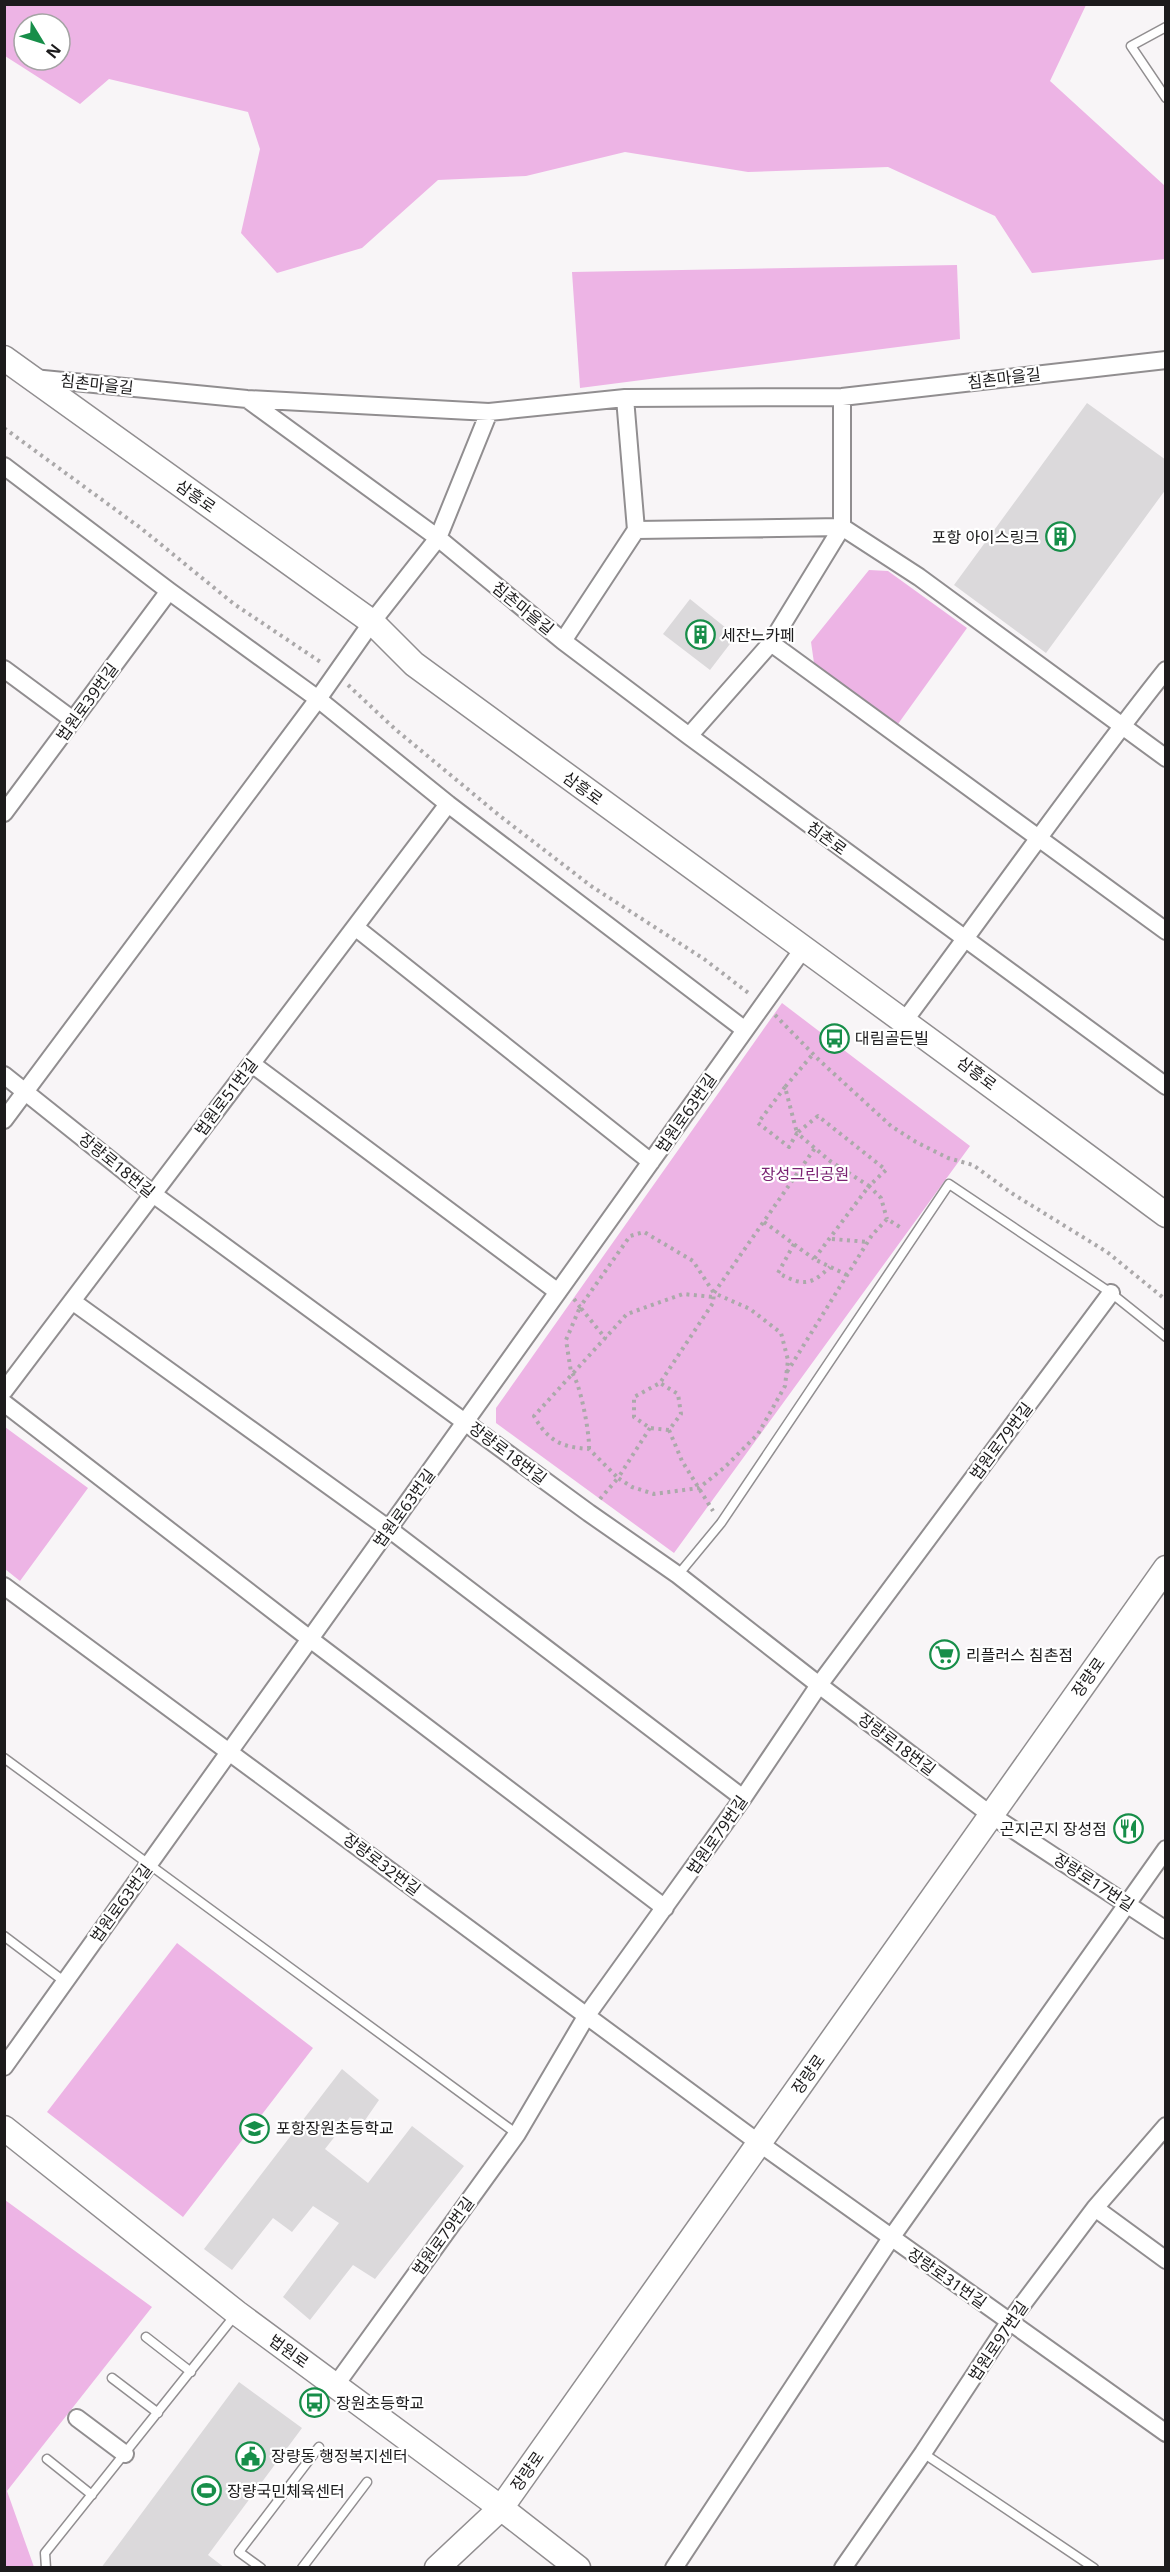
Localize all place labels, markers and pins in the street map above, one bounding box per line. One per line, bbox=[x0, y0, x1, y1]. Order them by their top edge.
building icon: 포항 아이스링크 bbox=[1044, 521, 1076, 553]
place label: 포항 아이스링크 bbox=[932, 526, 1039, 548]
building icon: 세잔느카페 bbox=[684, 619, 716, 651]
place label: 세잔느카페 bbox=[721, 624, 795, 646]
bus stop icon: 대림골든빌 bbox=[818, 1022, 850, 1054]
place label: 대림골든빌 bbox=[855, 1027, 929, 1049]
supermarket icon: 리플러스 침촌점 bbox=[929, 1639, 961, 1671]
place label: 리플러스 침촌점 bbox=[966, 1644, 1073, 1666]
restaurant icon: 곤지곤지 장성점 bbox=[1112, 1813, 1144, 1845]
place label: 곤지곤지 장성점 bbox=[1000, 1818, 1107, 1840]
school or university icon: 포항장원초등학교 bbox=[239, 2112, 271, 2144]
place label: 포항장원초등학교 bbox=[276, 2117, 394, 2139]
bus stop icon: 장원초등학교 bbox=[299, 2387, 331, 2419]
place label: 장원초등학교 bbox=[336, 2392, 424, 2414]
public building icon: 장량동 행정복지센터 bbox=[234, 2440, 266, 2472]
place label: 장량동 행정복지센터 bbox=[271, 2445, 408, 2467]
sports icon: 장량국민체육센터 bbox=[190, 2475, 222, 2507]
place label: 장량국민체육센터 bbox=[227, 2480, 345, 2502]

